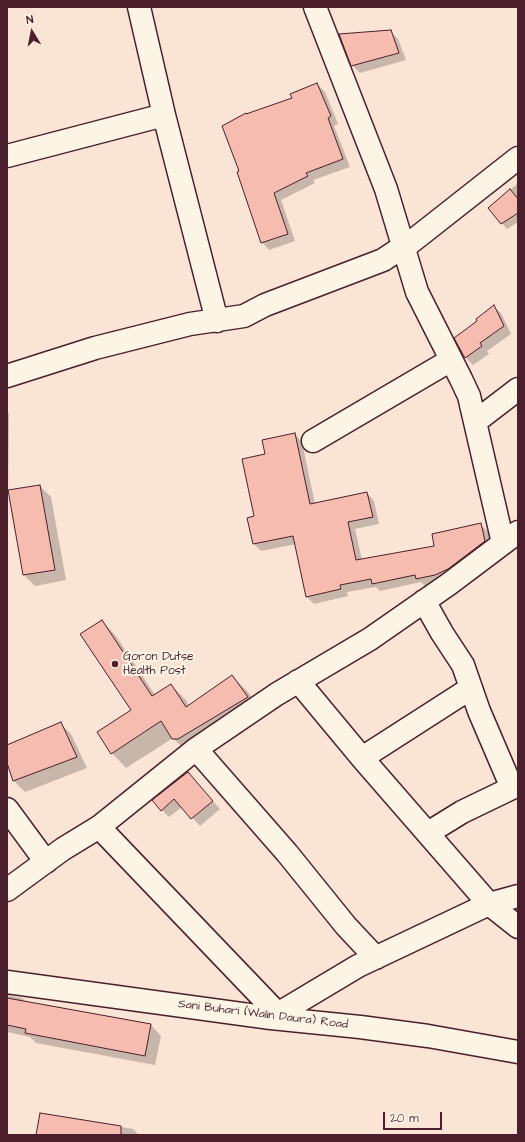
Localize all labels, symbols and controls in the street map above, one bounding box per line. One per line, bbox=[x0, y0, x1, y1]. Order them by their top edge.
north arrow bbox=[12, 12, 52, 52]
text: N bbox=[25, 12, 35, 28]
place label: Goron Dutse Health Post bbox=[123, 650, 193, 678]
marker: Goron Dutse Health Post bbox=[110, 659, 120, 669]
street label: Sani Buhari (Walin Daura) Road bbox=[177, 997, 349, 1033]
scale bar bbox=[385, 1104, 444, 1130]
text: 20 m bbox=[390, 1110, 419, 1127]

